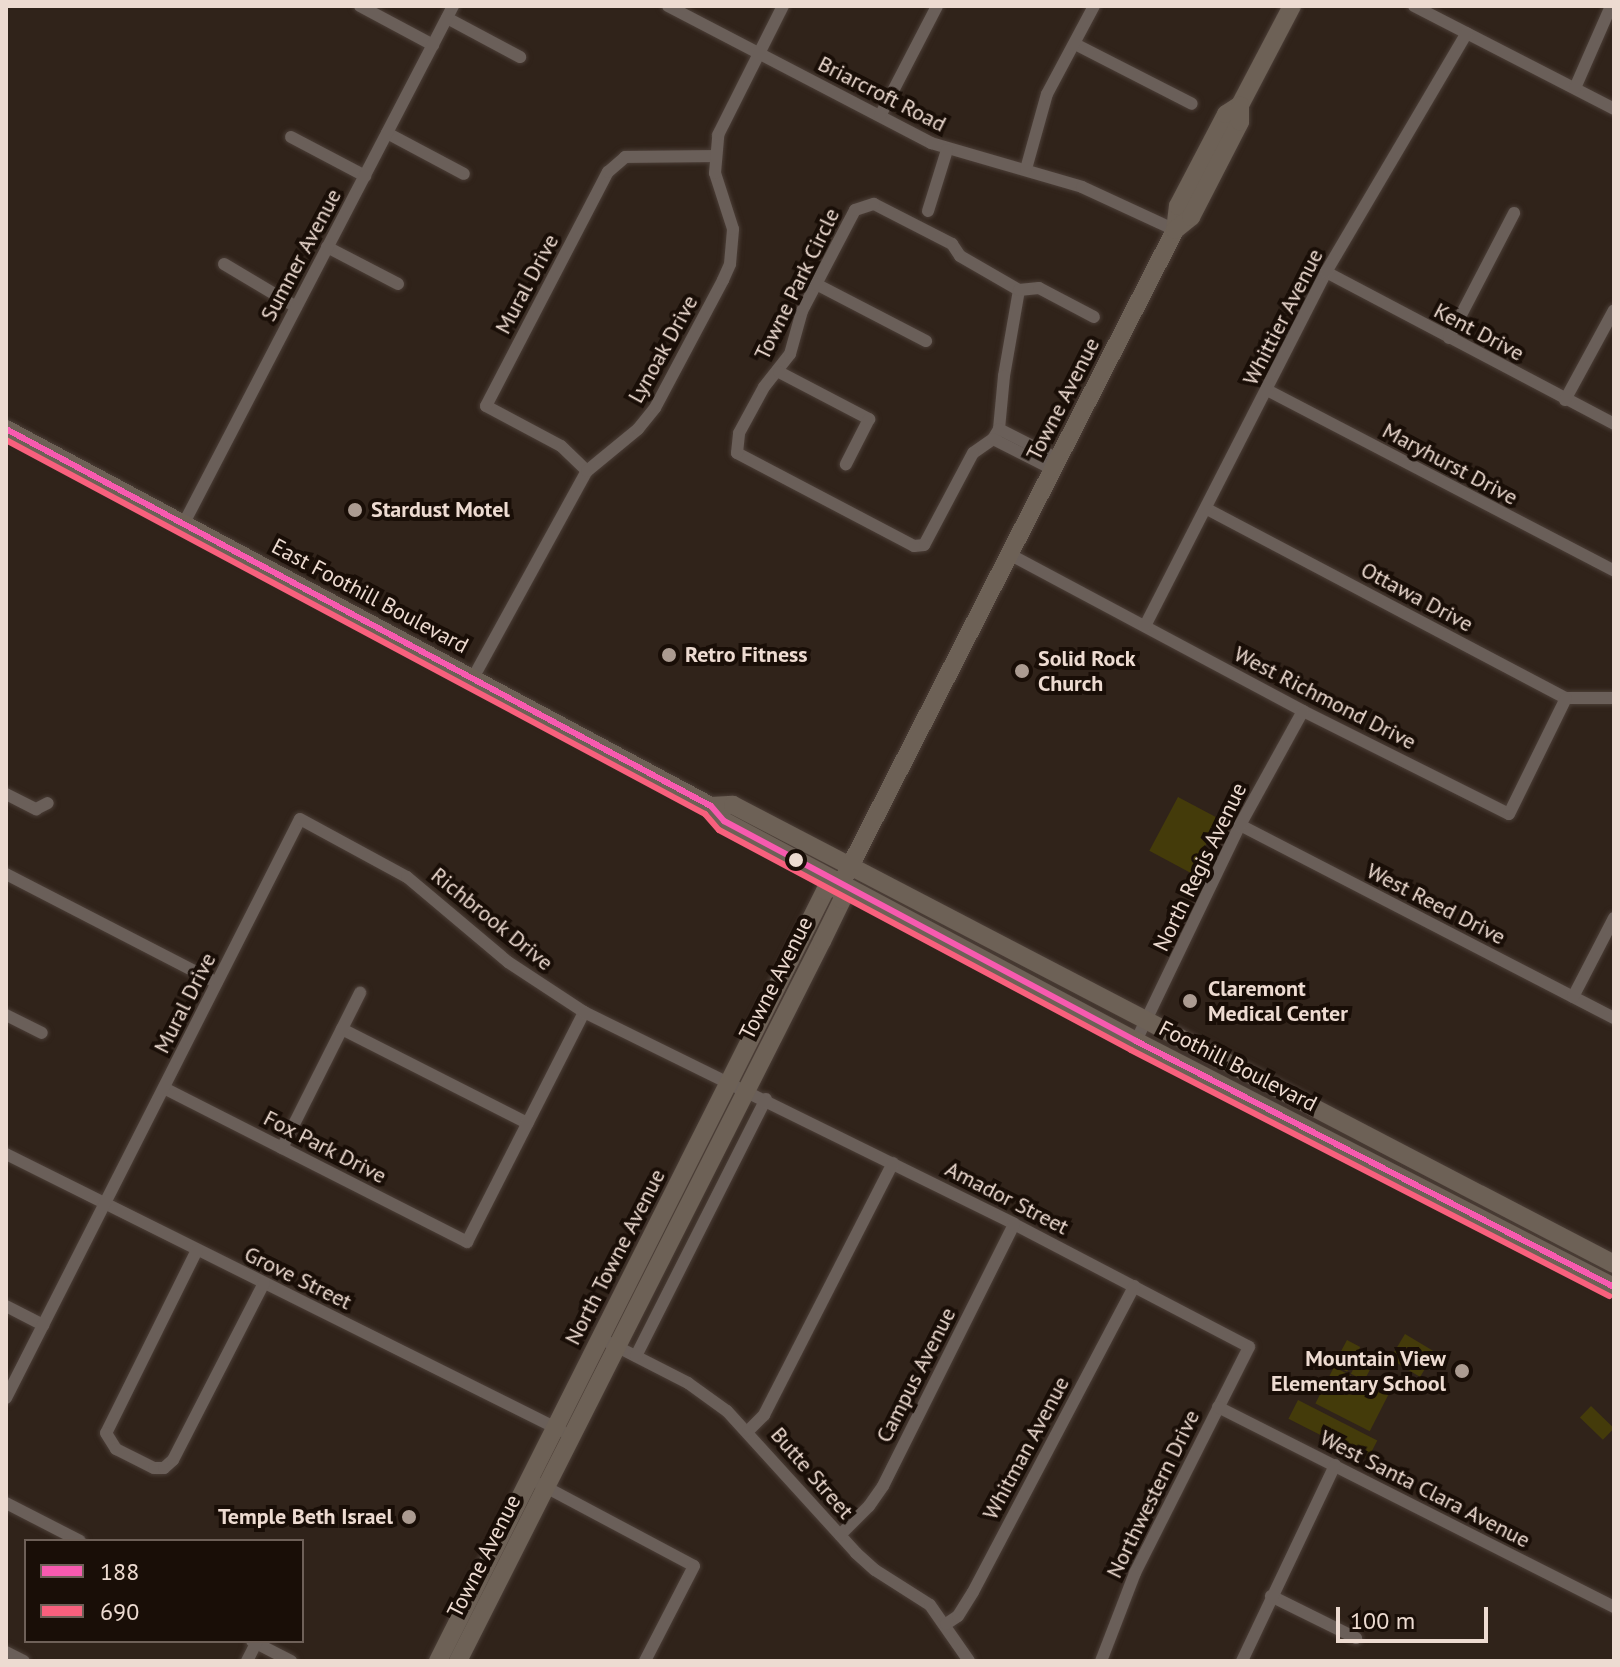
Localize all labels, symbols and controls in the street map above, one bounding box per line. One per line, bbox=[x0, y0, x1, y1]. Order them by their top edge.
street label: Briarcroft Road bbox=[814, 50, 950, 138]
street label: Sumner Avenue bbox=[255, 184, 347, 326]
street label: Towne Park Circle bbox=[749, 204, 845, 364]
street label: Mural Drive bbox=[490, 230, 564, 338]
street label: Whittier Avenue bbox=[1237, 244, 1329, 390]
street label: Lynoak Drive bbox=[622, 290, 704, 408]
street label: Kent Drive bbox=[1429, 297, 1529, 367]
street label: Towne Avenue bbox=[1021, 333, 1105, 465]
street label: Maryhurst Drive bbox=[1378, 417, 1522, 511]
place label: Stardust Motel bbox=[371, 497, 510, 523]
marker: Stardust Motel bbox=[346, 501, 364, 519]
street label: East Foothill Boulevard bbox=[267, 533, 473, 659]
street label: Ottawa Drive bbox=[1356, 556, 1478, 638]
street label: West Richmond Drive bbox=[1230, 641, 1420, 755]
place label: Retro Fitness bbox=[685, 642, 808, 668]
place label: Solid Rock Church bbox=[1038, 645, 1136, 696]
marker: Retro Fitness bbox=[660, 646, 678, 664]
marker: Solid Rock Church bbox=[1013, 662, 1031, 680]
street label: North Regis Avenue bbox=[1148, 778, 1252, 956]
unlabelled marker bbox=[788, 852, 804, 868]
street label: West Reed Drive bbox=[1362, 858, 1510, 950]
street label: Richbrook Drive bbox=[426, 862, 558, 976]
street label: Towne Avenue bbox=[734, 912, 818, 1044]
street label: Mural Drive bbox=[148, 948, 222, 1058]
place label: Claremont Medical Center bbox=[1208, 975, 1348, 1026]
marker: Claremont Medical Center bbox=[1179, 990, 1201, 1012]
street label: Foothill Boulevard bbox=[1155, 1015, 1321, 1117]
street label: Fox Park Drive bbox=[259, 1104, 391, 1190]
street label: Amador Street bbox=[941, 1156, 1073, 1240]
street label: North Towne Avenue bbox=[559, 1164, 671, 1350]
street label: Grove Street bbox=[240, 1241, 356, 1315]
street label: Campus Avenue bbox=[871, 1303, 961, 1447]
place label: Mountain View Elementary School bbox=[1270, 1345, 1446, 1396]
marker: Mountain View Elementary School bbox=[1453, 1362, 1471, 1380]
street label: Whitman Avenue bbox=[977, 1372, 1075, 1524]
street label: Northwestern Drive bbox=[1101, 1406, 1205, 1582]
street label: Butte Street bbox=[765, 1422, 859, 1524]
street label: West Santa Clara Avenue bbox=[1315, 1424, 1535, 1554]
street label: Towne Avenue bbox=[442, 1490, 526, 1622]
place label: Temple Beth Israel bbox=[218, 1504, 393, 1530]
marker: Temple Beth Israel bbox=[400, 1508, 418, 1526]
legend bbox=[24, 1539, 304, 1643]
text: 188 bbox=[100, 1556, 139, 1587]
scale bar bbox=[1340, 1591, 1492, 1641]
text: 690 bbox=[100, 1596, 139, 1627]
text: 100 m bbox=[1350, 1605, 1415, 1636]

